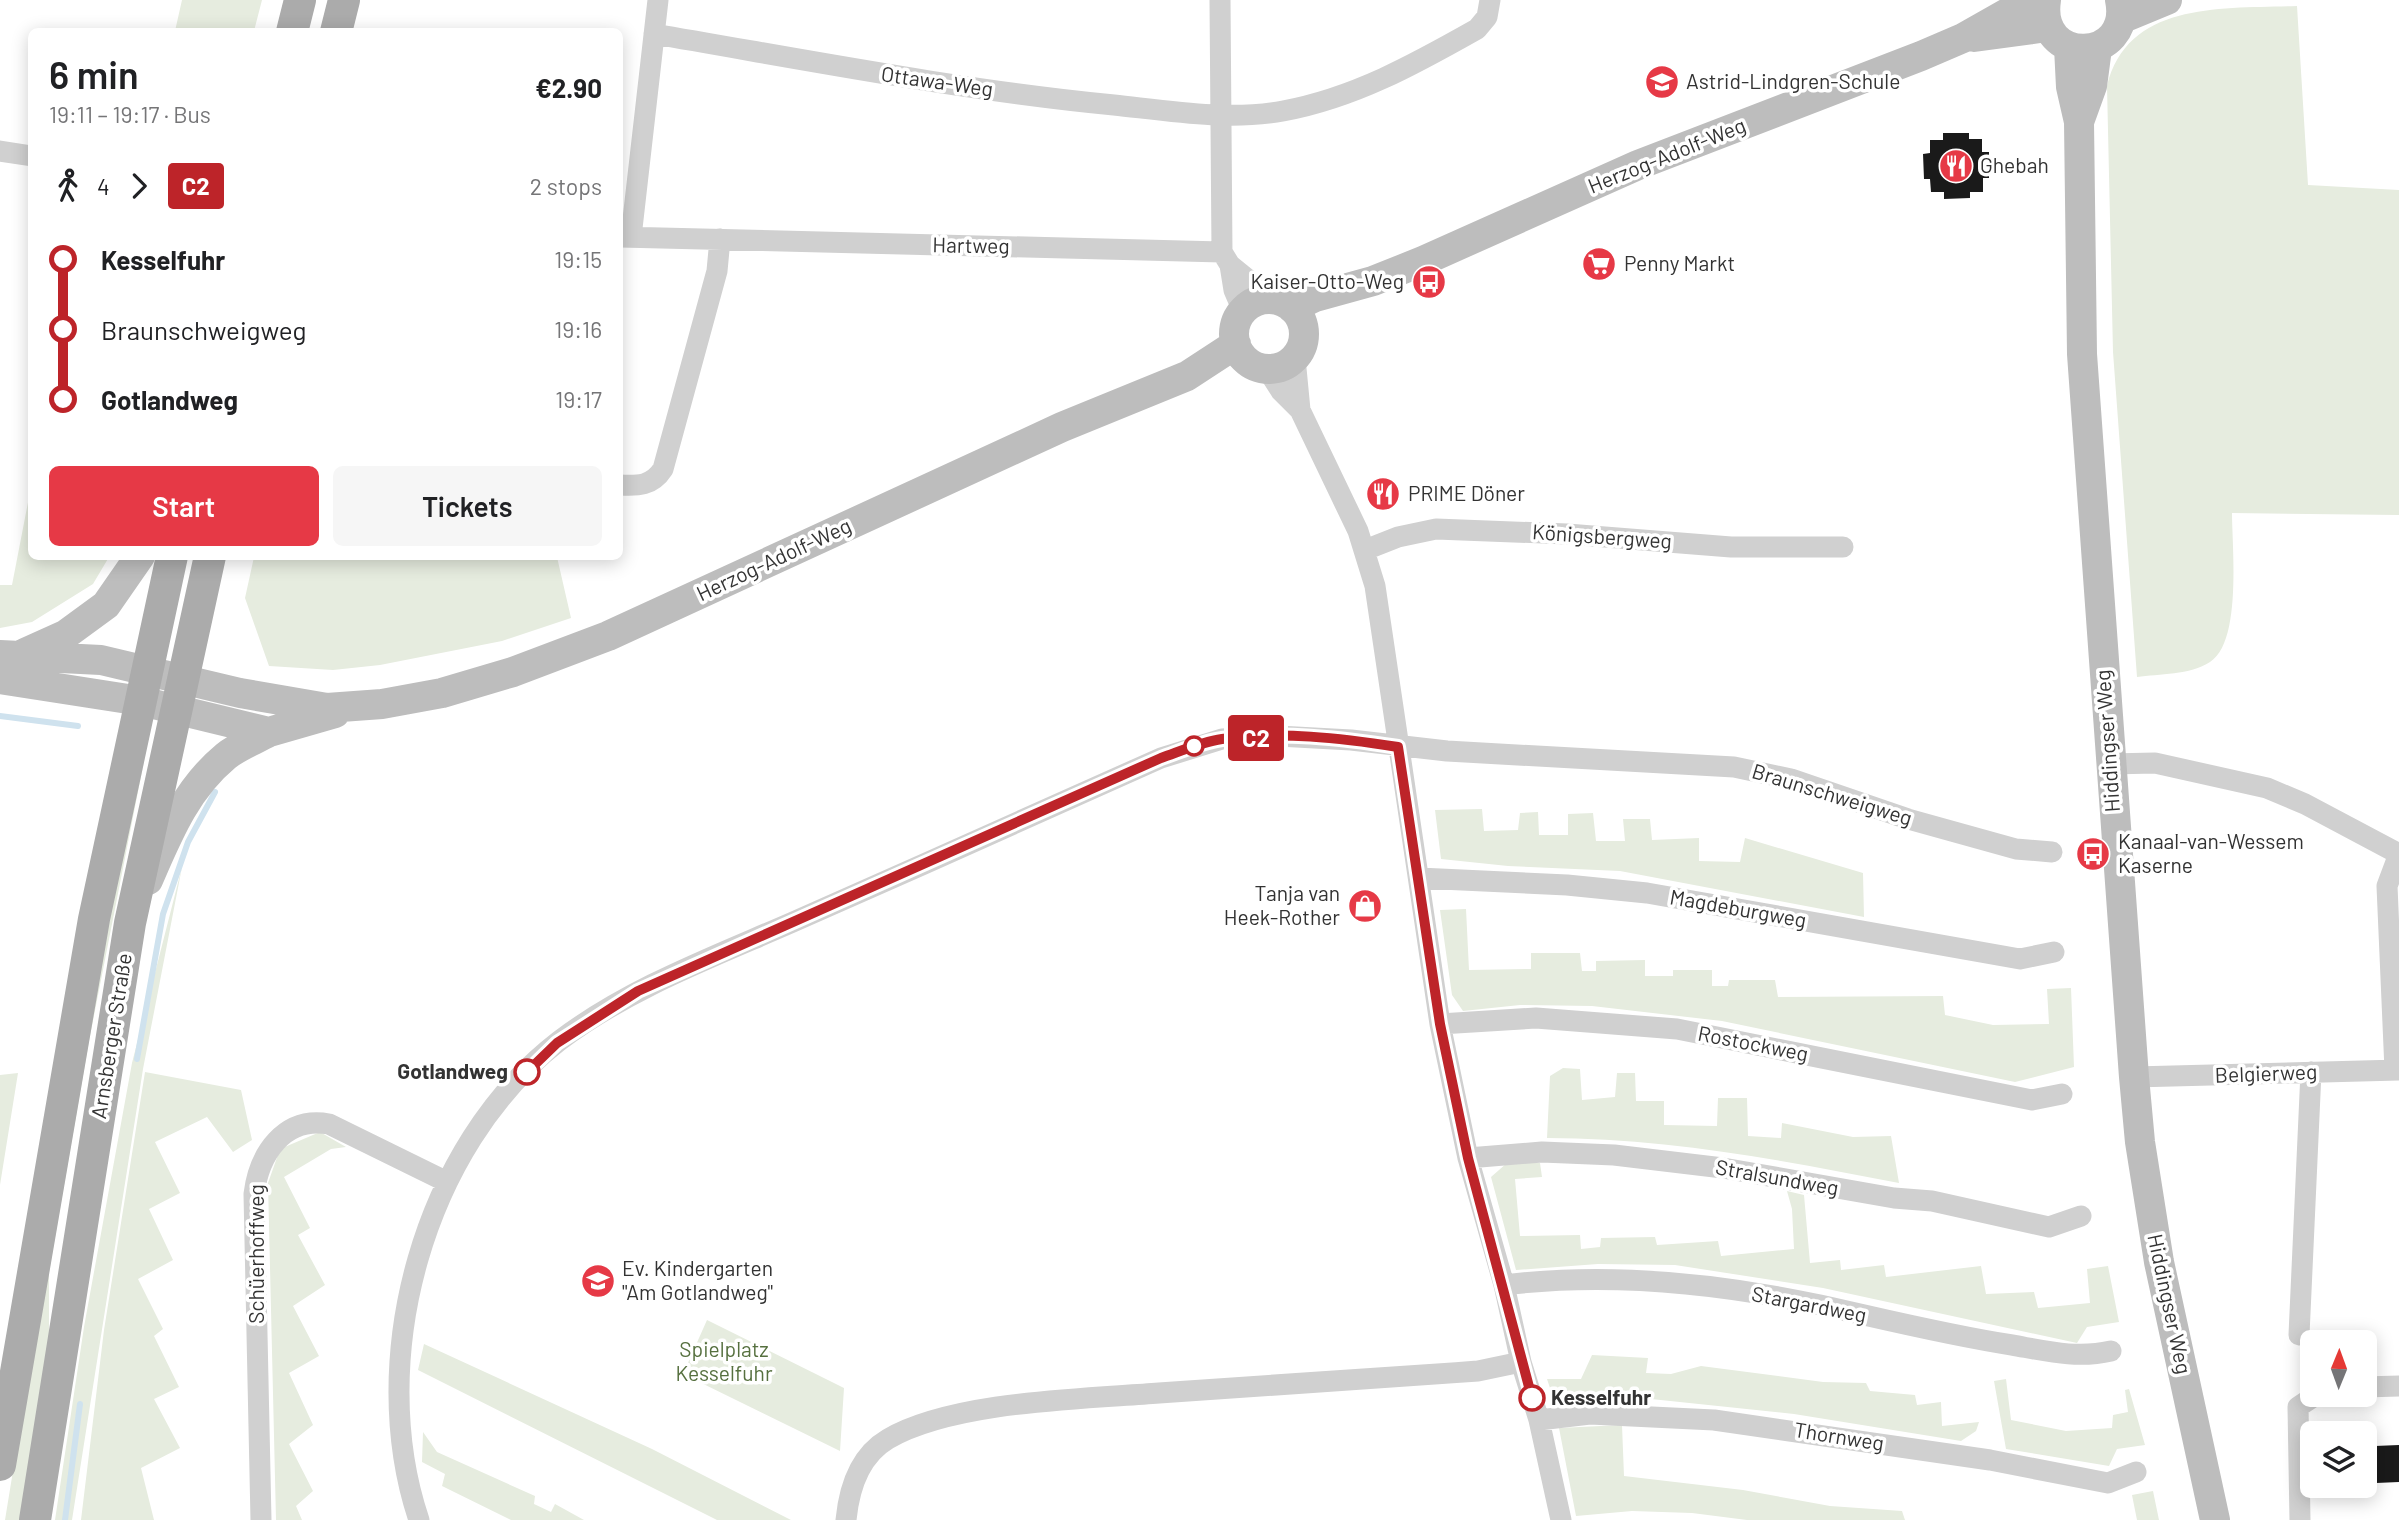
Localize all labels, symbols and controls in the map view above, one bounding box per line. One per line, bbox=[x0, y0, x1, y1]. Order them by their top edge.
text: 6 min bbox=[49, 51, 139, 97]
street label: Ottawa-Weg bbox=[880, 60, 995, 101]
school or university icon: Astrid-Lindgren-Schule bbox=[1643, 63, 1681, 101]
place label: Astrid-Lindgren-Schule bbox=[1686, 68, 1900, 93]
text: €2.90 bbox=[535, 72, 602, 103]
text: 19:11 – 19:17 · Bus bbox=[49, 100, 211, 128]
street label: Herzog-Adolf-Weg bbox=[1584, 112, 1749, 198]
restaurant icon: Ghebah bbox=[1937, 147, 1975, 185]
place label: Ghebah bbox=[1980, 152, 2049, 177]
icon: walk bbox=[49, 167, 87, 205]
icon: forward bbox=[120, 167, 158, 205]
text: C2 bbox=[182, 171, 210, 200]
text: 4 bbox=[97, 172, 110, 200]
text: 2 stops bbox=[530, 172, 602, 200]
street label: Hartweg bbox=[932, 231, 1010, 258]
text: Kesselfuhr bbox=[101, 244, 225, 275]
text: 19:15 bbox=[554, 245, 602, 273]
supermarket icon: Penny Markt bbox=[1580, 245, 1618, 283]
place label: Penny Markt bbox=[1624, 250, 1735, 275]
bus stop icon: Kaiser-Otto-Weg bbox=[1410, 263, 1448, 301]
place label: Kaiser-Otto-Weg bbox=[1250, 268, 1404, 293]
text: Braunschweigweg bbox=[101, 314, 307, 345]
text: 19:16 bbox=[554, 315, 602, 343]
text: Gotlandweg bbox=[101, 384, 238, 415]
text: 19:17 bbox=[555, 385, 602, 413]
button: Start bbox=[49, 466, 319, 546]
button: Tickets bbox=[333, 466, 602, 546]
restaurant icon: PRIME Döner bbox=[1364, 475, 1402, 513]
place label: PRIME Döner bbox=[1408, 480, 1525, 505]
street label: Herzog-Adolf-Weg bbox=[692, 512, 855, 605]
street label: Königsbergweg bbox=[1531, 518, 1673, 553]
street label: Hiddingser Weg bbox=[2089, 669, 2124, 813]
line badge: C2 bbox=[1224, 715, 1288, 761]
text: C2 bbox=[1242, 723, 1270, 752]
unlabelled marker bbox=[1184, 736, 1204, 756]
street label: Braunschweigweg bbox=[1749, 757, 1915, 830]
place label: Kanaal-van-Wessem Kaserne bbox=[2118, 828, 2304, 877]
bus stop icon: Kanaal-van-Wessem Kaserne bbox=[2074, 835, 2112, 873]
place label: Tanja van Heek-Rother bbox=[1224, 880, 1340, 929]
street label: Magdeburgweg bbox=[1668, 883, 1808, 932]
shop icon: Tanja van Heek-Rother bbox=[1346, 887, 1384, 925]
street label: Arnsberger Straße bbox=[85, 951, 136, 1120]
street label: Rostockweg bbox=[1696, 1020, 1811, 1065]
place label: Gotlandweg bbox=[397, 1058, 508, 1083]
street label: Belgierweg bbox=[2214, 1058, 2318, 1087]
marker: Gotlandweg bbox=[514, 1059, 540, 1085]
street label: Stralsundweg bbox=[1714, 1153, 1841, 1200]
street label: Schüerhoffweg bbox=[243, 1184, 268, 1324]
street label: Hiddingser Weg bbox=[2143, 1231, 2198, 1376]
place label: Ev. Kindergarten "Am Gotlandweg" bbox=[622, 1255, 773, 1304]
school or university icon: Ev. Kindergarten "Am Gotlandweg" bbox=[579, 1262, 617, 1300]
street label: Stargardweg bbox=[1750, 1280, 1869, 1327]
north arrow bbox=[2300, 1330, 2376, 1407]
map controls bbox=[2300, 1330, 2377, 1498]
park label: Spielplatz Kesselfuhr bbox=[675, 1336, 773, 1385]
place label: Kesselfuhr bbox=[1551, 1384, 1651, 1409]
marker: Kesselfuhr bbox=[1519, 1385, 1545, 1411]
street label: Thornweg bbox=[1793, 1416, 1886, 1455]
button: layers bbox=[2300, 1421, 2377, 1498]

